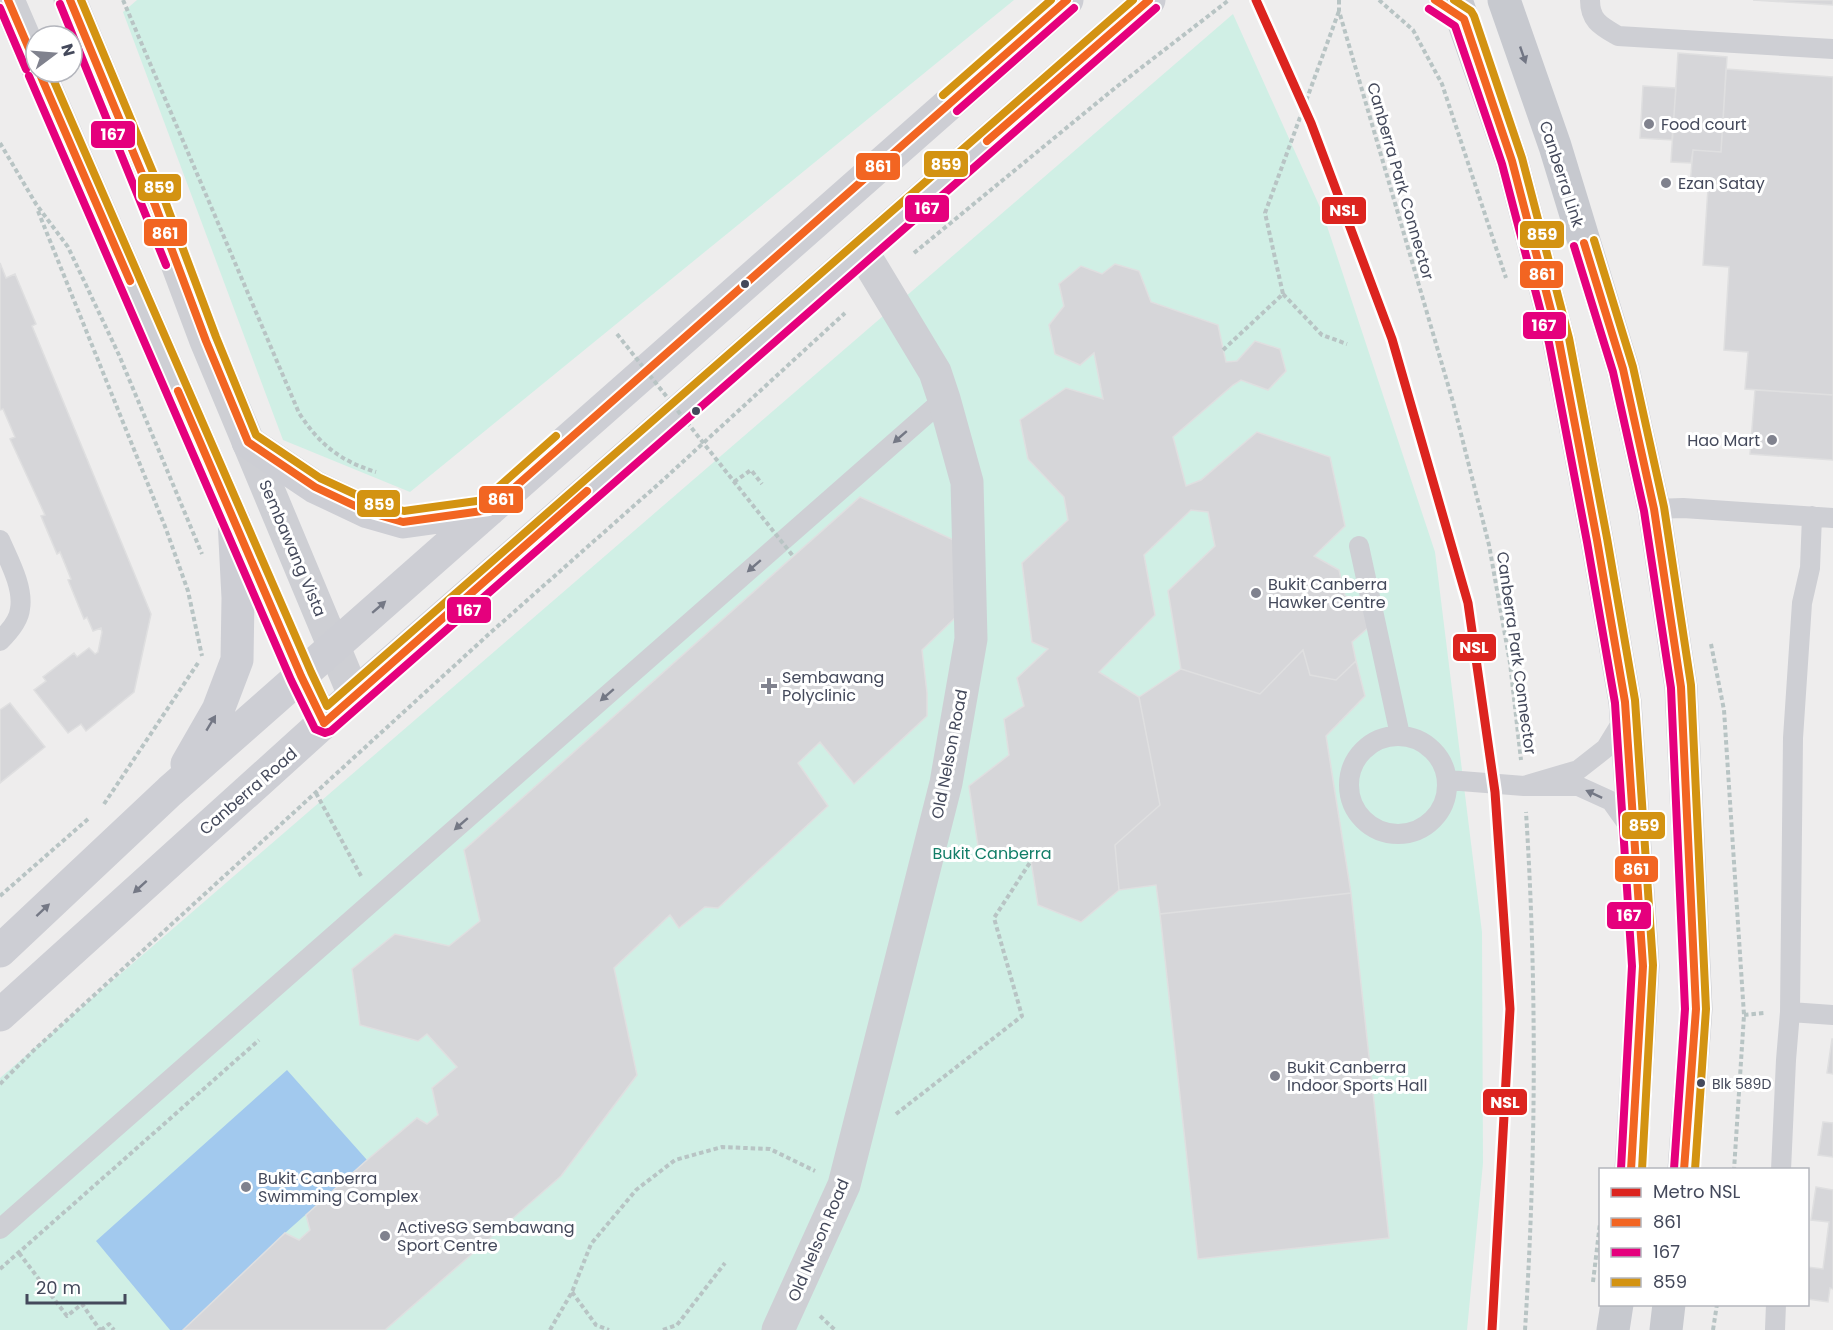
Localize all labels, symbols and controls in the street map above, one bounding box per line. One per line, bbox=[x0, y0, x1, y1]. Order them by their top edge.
north arrow bbox=[24, 24, 84, 84]
text: N bbox=[55, 41, 81, 59]
one-way arrow bbox=[1519, 46, 1529, 64]
street label: Canberra Park Connector bbox=[1361, 80, 1440, 283]
place label: Food court bbox=[1661, 113, 1747, 136]
marker: Food court bbox=[1642, 117, 1656, 131]
street label: Canberra Link bbox=[1534, 118, 1590, 231]
line badge: 167 bbox=[90, 120, 136, 149]
text: 167 bbox=[101, 123, 126, 146]
line badge: 859 bbox=[923, 150, 969, 178]
line badge: 861 bbox=[855, 152, 901, 181]
text: 859 bbox=[931, 153, 961, 176]
text: 861 bbox=[865, 155, 891, 178]
place label: Ezan Satay bbox=[1678, 172, 1765, 195]
line badge: 859 bbox=[137, 173, 182, 202]
text: 859 bbox=[144, 176, 174, 199]
marker: Ezan Satay bbox=[1659, 176, 1673, 190]
line badge: 167 bbox=[904, 194, 950, 223]
line badge: NSL bbox=[1321, 196, 1367, 225]
text: 167 bbox=[915, 197, 940, 220]
text: NSL bbox=[1329, 199, 1359, 222]
line badge: 861 bbox=[143, 218, 188, 247]
line badge: 859 bbox=[1519, 220, 1565, 249]
text: 861 bbox=[152, 222, 178, 245]
text: 859 bbox=[1527, 223, 1557, 246]
line badge: 861 bbox=[1519, 260, 1564, 289]
text: 861 bbox=[1529, 263, 1555, 286]
unlabelled marker bbox=[739, 278, 751, 290]
line badge: 167 bbox=[1522, 311, 1567, 340]
text: 167 bbox=[1532, 314, 1557, 337]
unlabelled marker bbox=[690, 405, 702, 417]
place label: Hao Mart bbox=[1687, 429, 1760, 452]
one-way arrow bbox=[893, 430, 908, 443]
marker: Hao Mart bbox=[1765, 433, 1779, 447]
street label: Sembawang Vista bbox=[253, 476, 332, 620]
line badge: 861 bbox=[478, 485, 524, 514]
text: 861 bbox=[488, 488, 514, 511]
line badge: 859 bbox=[356, 489, 401, 518]
text: 859 bbox=[364, 493, 394, 516]
street label: Canberra Park Connector bbox=[1491, 550, 1542, 756]
one-way arrow bbox=[746, 559, 761, 573]
place label: Bukit Canberra Hawker Centre bbox=[1268, 573, 1387, 614]
marker: Bukit Canberra Hawker Centre bbox=[1249, 586, 1263, 600]
line badge: 167 bbox=[446, 596, 492, 624]
text: 167 bbox=[457, 599, 482, 622]
one-way arrow bbox=[371, 601, 386, 614]
line badge: NSL bbox=[1452, 633, 1497, 662]
text: NSL bbox=[1459, 636, 1489, 659]
place label: Sembawang Polyclinic bbox=[782, 666, 884, 707]
marker: Sembawang Polyclinic bbox=[760, 677, 778, 695]
street label: Old Nelson Road bbox=[926, 687, 973, 821]
one-way arrow bbox=[600, 688, 615, 701]
one-way arrow bbox=[206, 714, 216, 731]
street label: Canberra Road bbox=[194, 742, 302, 840]
one-way arrow bbox=[1586, 789, 1603, 798]
line badge: 859 bbox=[1621, 811, 1666, 840]
text: 859 bbox=[1629, 814, 1659, 837]
one-way arrow bbox=[454, 817, 469, 830]
park label: Bukit Canberra bbox=[932, 842, 1052, 865]
line badge: 861 bbox=[1614, 855, 1659, 883]
text: 861 bbox=[1623, 858, 1649, 881]
one-way arrow bbox=[132, 880, 147, 894]
line badge: 167 bbox=[1606, 901, 1652, 930]
one-way arrow bbox=[35, 904, 49, 918]
text: 167 bbox=[1617, 904, 1642, 927]
place label: Bukit Canberra Indoor Sports Hall bbox=[1287, 1056, 1427, 1097]
marker: Bukit Canberra Indoor Sports Hall bbox=[1268, 1069, 1282, 1083]
place label: Blk 589D bbox=[1712, 1074, 1771, 1094]
marker: Blk 589D bbox=[1695, 1077, 1707, 1089]
line badge: NSL bbox=[1482, 1088, 1528, 1116]
text: NSL bbox=[1490, 1091, 1520, 1114]
place label: Bukit Canberra Swimming Complex bbox=[258, 1167, 418, 1208]
legend bbox=[1599, 1168, 1809, 1306]
street label: Old Nelson Road bbox=[782, 1175, 855, 1305]
text: Metro NSL bbox=[1653, 1179, 1740, 1204]
marker: Bukit Canberra Swimming Complex bbox=[239, 1180, 253, 1194]
text: 861 bbox=[1653, 1209, 1682, 1234]
place label: ActiveSG Sembawang Sport Centre bbox=[397, 1216, 575, 1257]
marker: ActiveSG Sembawang Sport Centre bbox=[378, 1229, 392, 1243]
text: 167 bbox=[1653, 1239, 1680, 1264]
scale bar bbox=[27, 1267, 124, 1305]
text: 859 bbox=[1653, 1269, 1687, 1294]
text: 20 m bbox=[36, 1275, 81, 1300]

